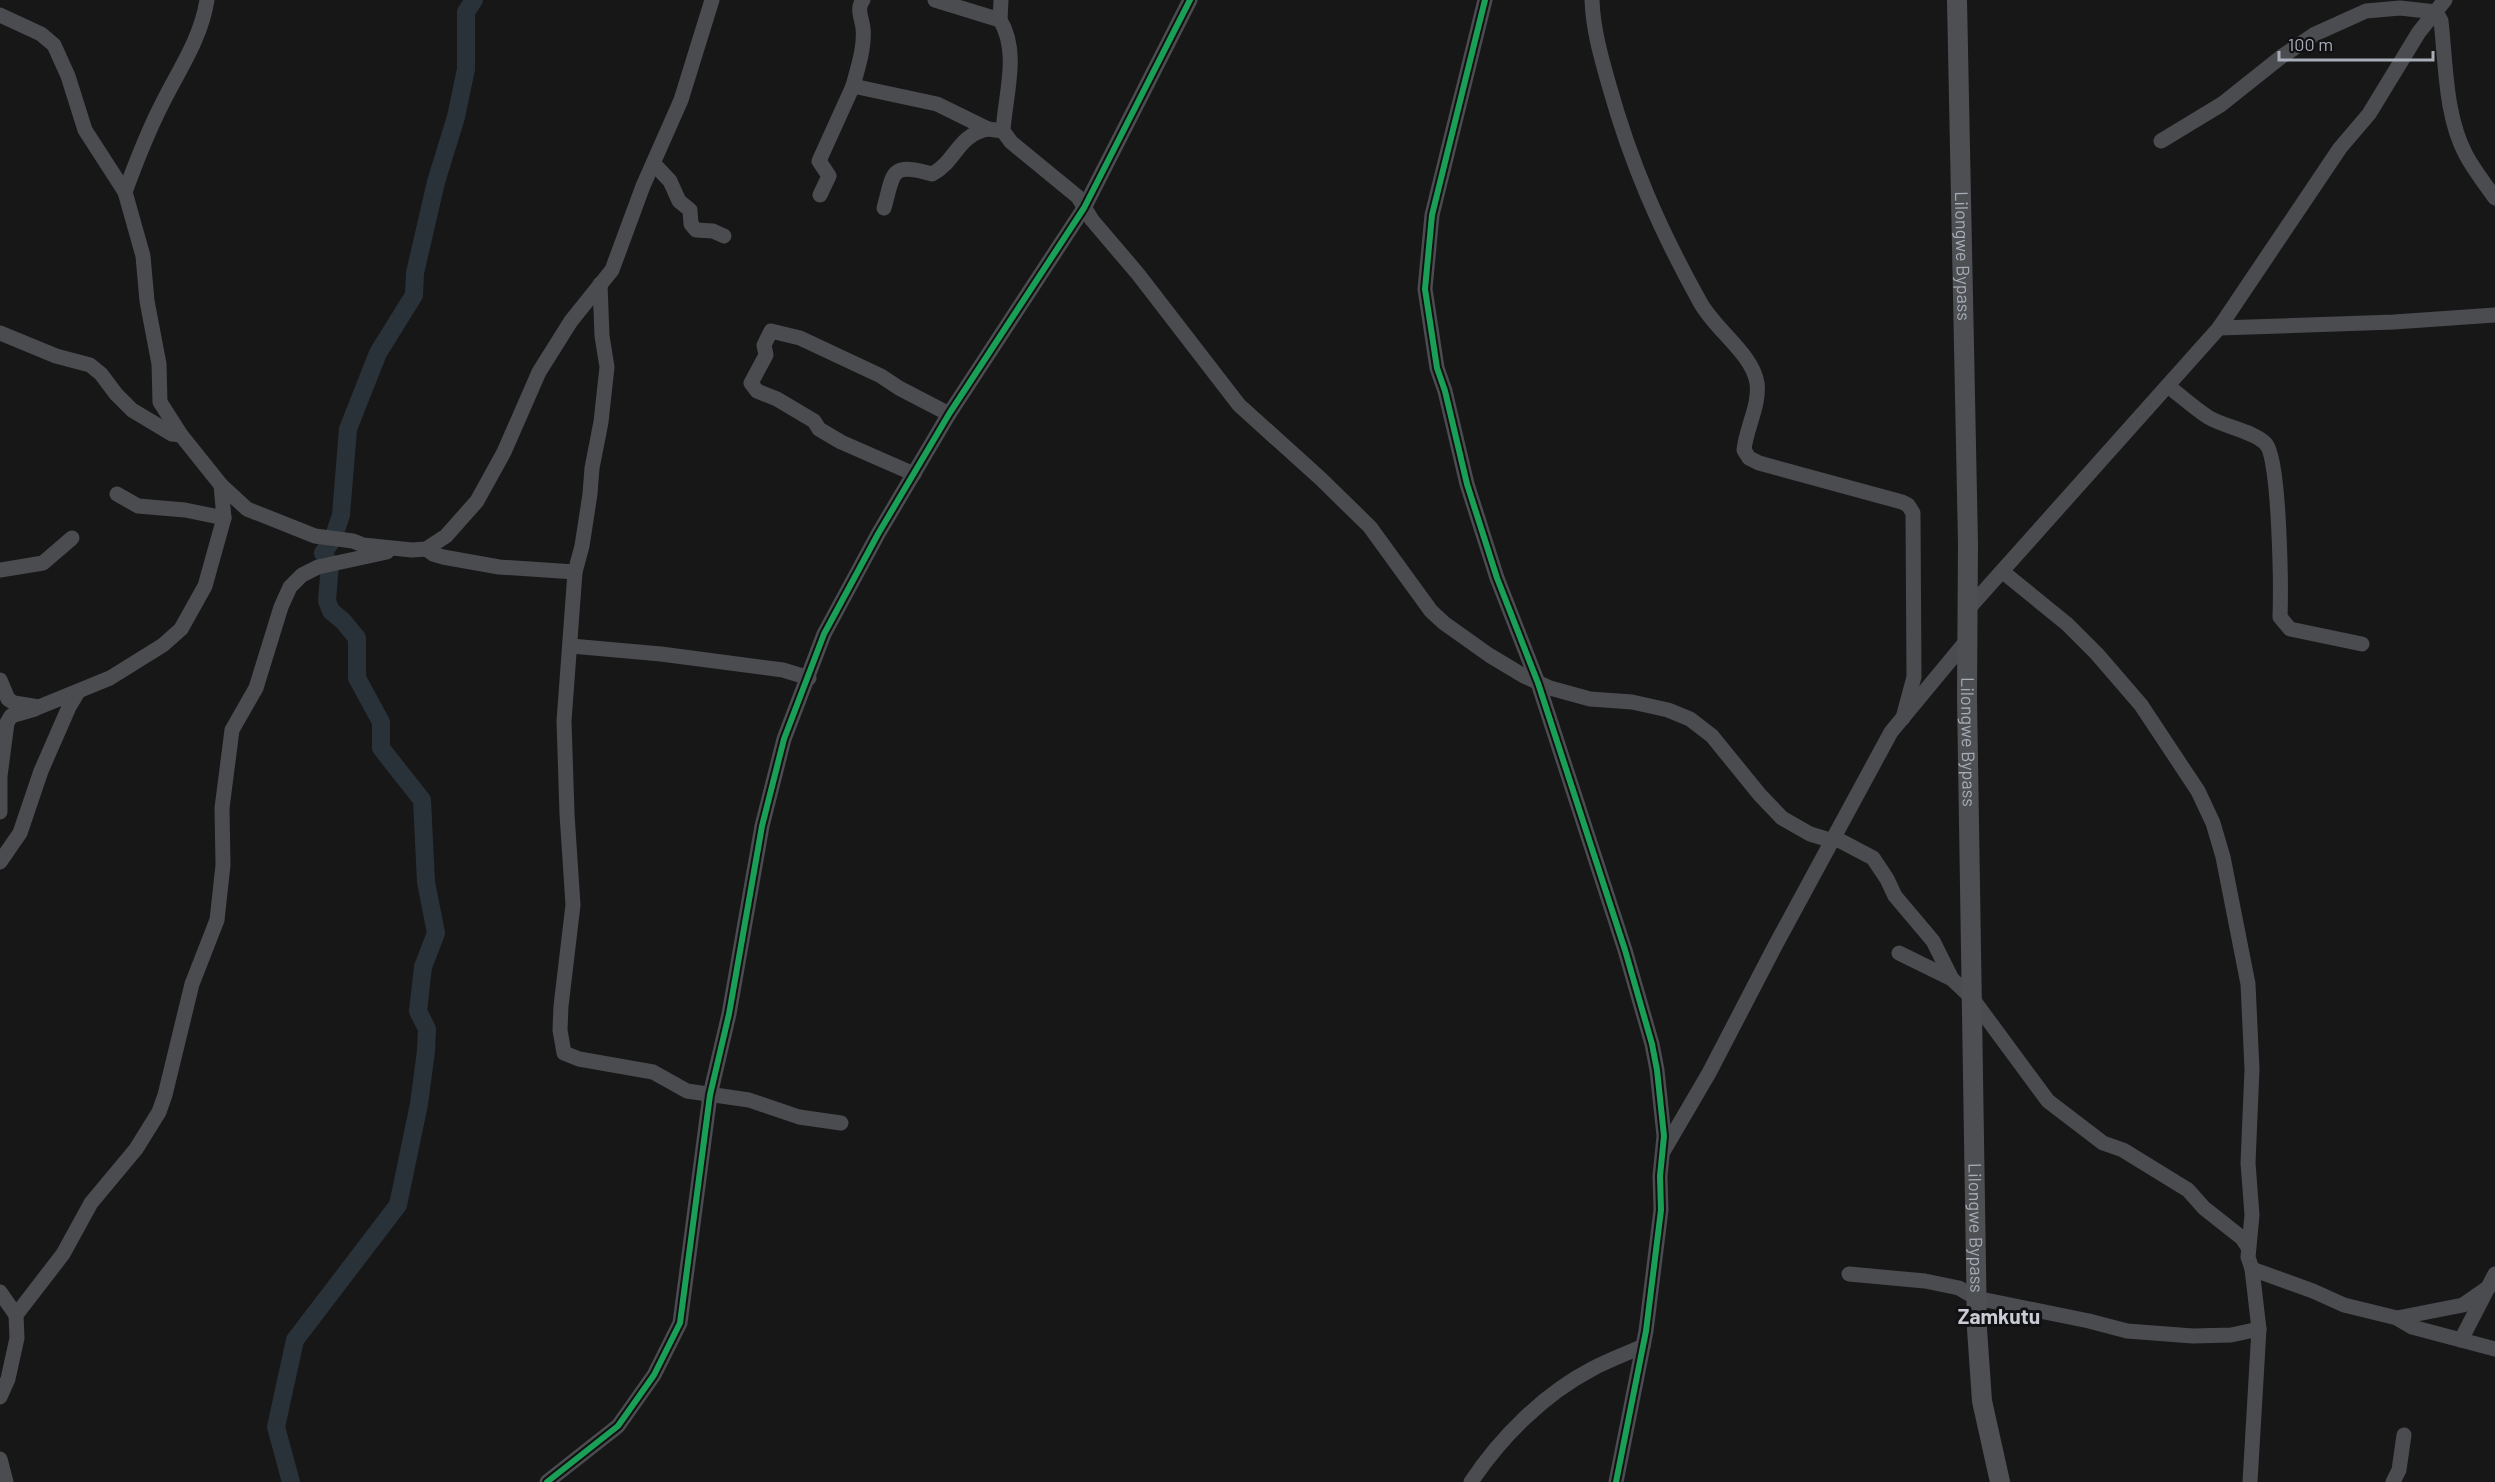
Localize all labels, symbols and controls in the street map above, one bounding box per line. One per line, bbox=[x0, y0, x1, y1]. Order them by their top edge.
scale bar bbox=[2279, 24, 2434, 62]
text: 100 m bbox=[2288, 33, 2333, 55]
street label: Lilongwe Bypass bbox=[1951, 191, 1975, 321]
street label: Lilongwe Bypass bbox=[1957, 677, 1981, 807]
street label: Lilongwe Bypass bbox=[1964, 1163, 1988, 1293]
district label: Zamkutu bbox=[1958, 1303, 2040, 1328]

